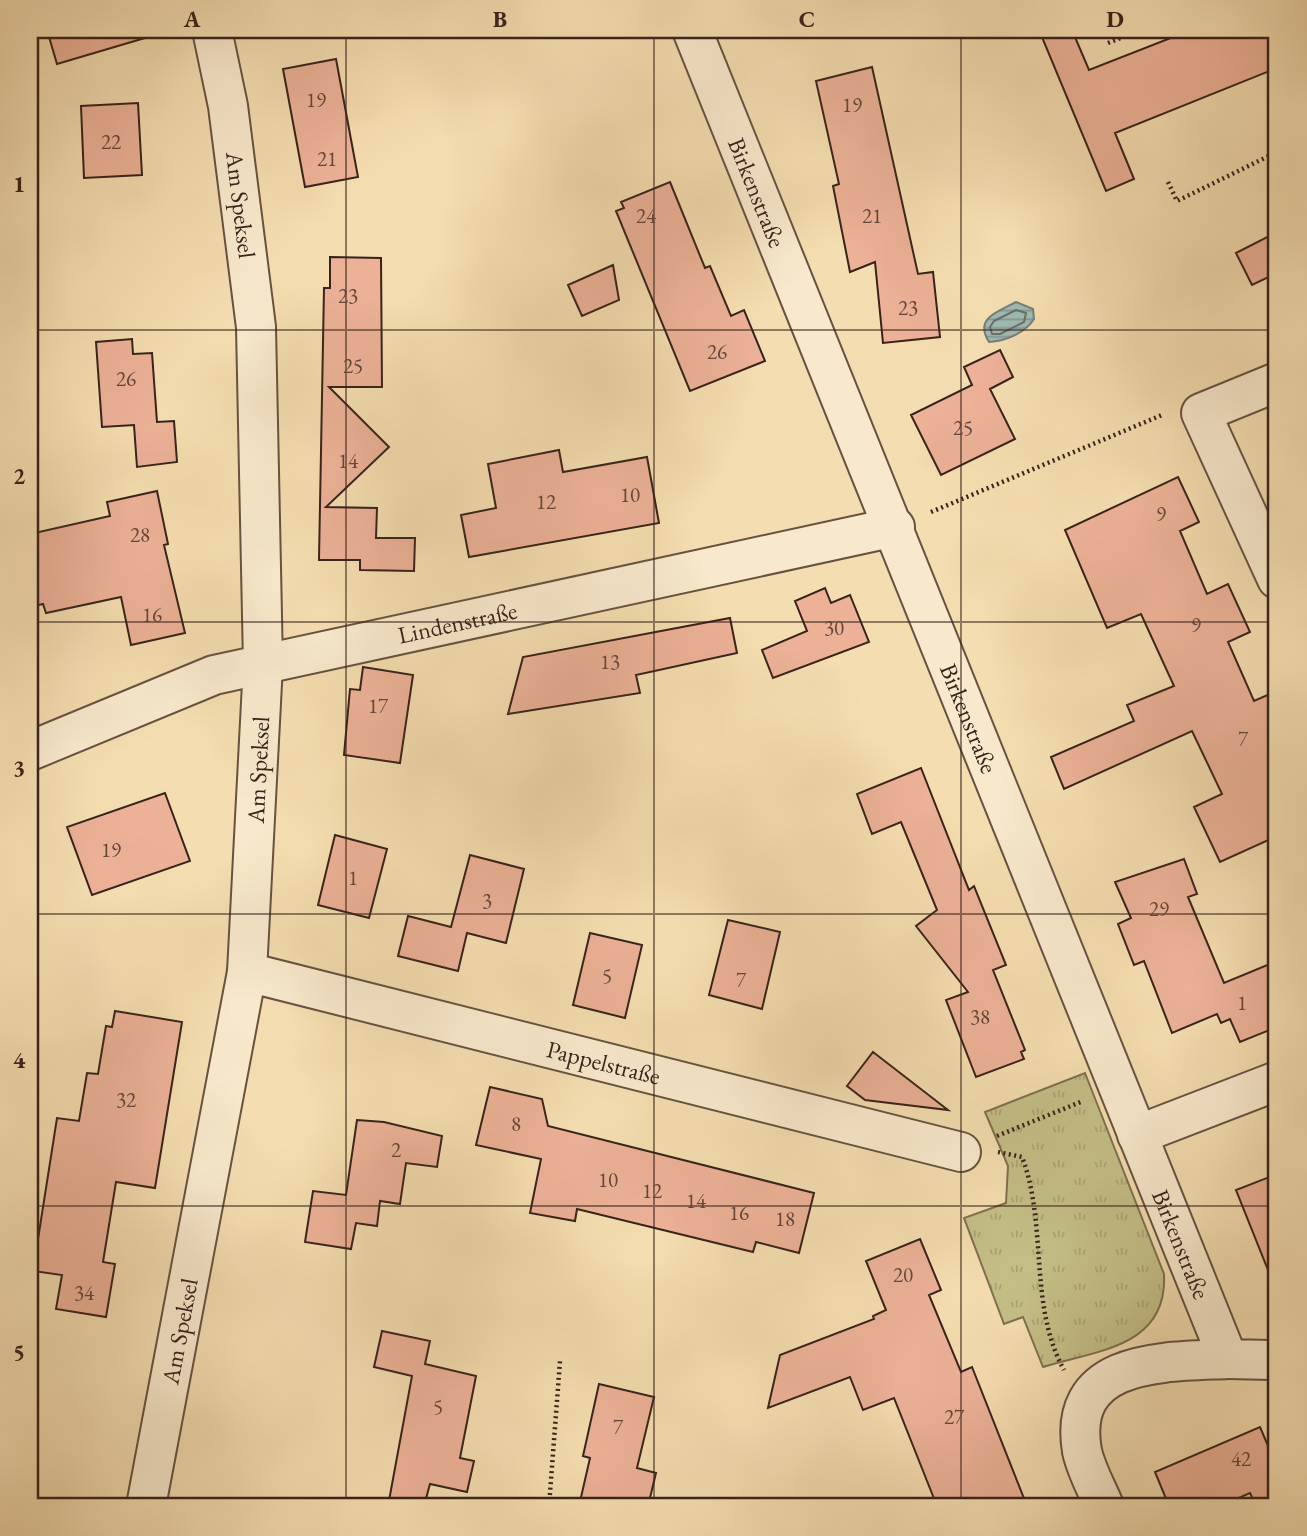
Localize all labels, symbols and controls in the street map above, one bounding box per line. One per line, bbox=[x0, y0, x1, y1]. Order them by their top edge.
text: A bbox=[183, 4, 201, 34]
text: B bbox=[493, 4, 507, 34]
text: C bbox=[799, 4, 815, 34]
text: D bbox=[1106, 4, 1124, 34]
house number: 19 bbox=[306, 86, 326, 113]
house number: 19 bbox=[842, 91, 862, 118]
house number: 22 bbox=[101, 128, 121, 155]
street label: Birkenstraße bbox=[721, 133, 793, 252]
house number: 21 bbox=[317, 145, 337, 172]
street label: Am Speksel bbox=[219, 149, 263, 260]
text: 1 bbox=[13, 169, 25, 199]
house number: 24 bbox=[636, 202, 657, 229]
house number: 21 bbox=[862, 202, 882, 229]
house number: 23 bbox=[338, 282, 358, 309]
house number: 23 bbox=[898, 294, 918, 321]
house number: 26 bbox=[707, 338, 727, 365]
house number: 25 bbox=[343, 352, 363, 379]
house number: 26 bbox=[116, 365, 136, 392]
house number: 25 bbox=[953, 414, 973, 441]
house number: 14 bbox=[338, 447, 359, 474]
text: 2 bbox=[13, 461, 25, 491]
house number: 10 bbox=[620, 481, 640, 508]
house number: 12 bbox=[536, 488, 556, 515]
house number: 9 bbox=[1156, 500, 1166, 527]
house number: 28 bbox=[130, 521, 150, 548]
street label: Lindenstraße bbox=[395, 594, 520, 650]
house number: 16 bbox=[142, 601, 162, 628]
house number: 9 bbox=[1191, 611, 1201, 638]
house number: 30 bbox=[824, 614, 844, 641]
house number: 13 bbox=[600, 648, 620, 675]
street label: Birkenstraße bbox=[934, 659, 1006, 778]
house number: 17 bbox=[368, 692, 389, 719]
street label: Am Speksel bbox=[239, 715, 276, 825]
house number: 7 bbox=[1238, 725, 1249, 752]
text: 3 bbox=[13, 753, 25, 783]
house number: 19 bbox=[101, 836, 121, 863]
house number: 1 bbox=[348, 864, 358, 891]
house number: 3 bbox=[482, 887, 492, 914]
house number: 29 bbox=[1149, 895, 1169, 922]
house number: 5 bbox=[602, 962, 612, 989]
house number: 7 bbox=[736, 966, 747, 993]
house number: 1 bbox=[1237, 989, 1247, 1016]
house number: 38 bbox=[970, 1003, 990, 1030]
street label: Pappelstraße bbox=[544, 1033, 664, 1091]
text: 4 bbox=[13, 1045, 26, 1075]
house number: 32 bbox=[116, 1086, 136, 1113]
house number: 8 bbox=[511, 1110, 521, 1137]
house number: 2 bbox=[391, 1136, 401, 1163]
house number: 10 bbox=[598, 1166, 618, 1193]
house number: 12 bbox=[642, 1177, 662, 1204]
street label: Birkenstraße bbox=[1146, 1185, 1218, 1303]
house number: 14 bbox=[686, 1187, 707, 1214]
house number: 16 bbox=[729, 1199, 749, 1226]
house number: 18 bbox=[775, 1205, 795, 1232]
house number: 20 bbox=[893, 1261, 913, 1288]
street label: Am Speksel bbox=[154, 1275, 204, 1388]
house number: 34 bbox=[74, 1279, 95, 1306]
text: 5 bbox=[13, 1337, 25, 1367]
house number: 5 bbox=[433, 1393, 443, 1420]
house number: 27 bbox=[944, 1403, 965, 1430]
house number: 7 bbox=[613, 1413, 624, 1440]
house number: 42 bbox=[1231, 1445, 1251, 1472]

